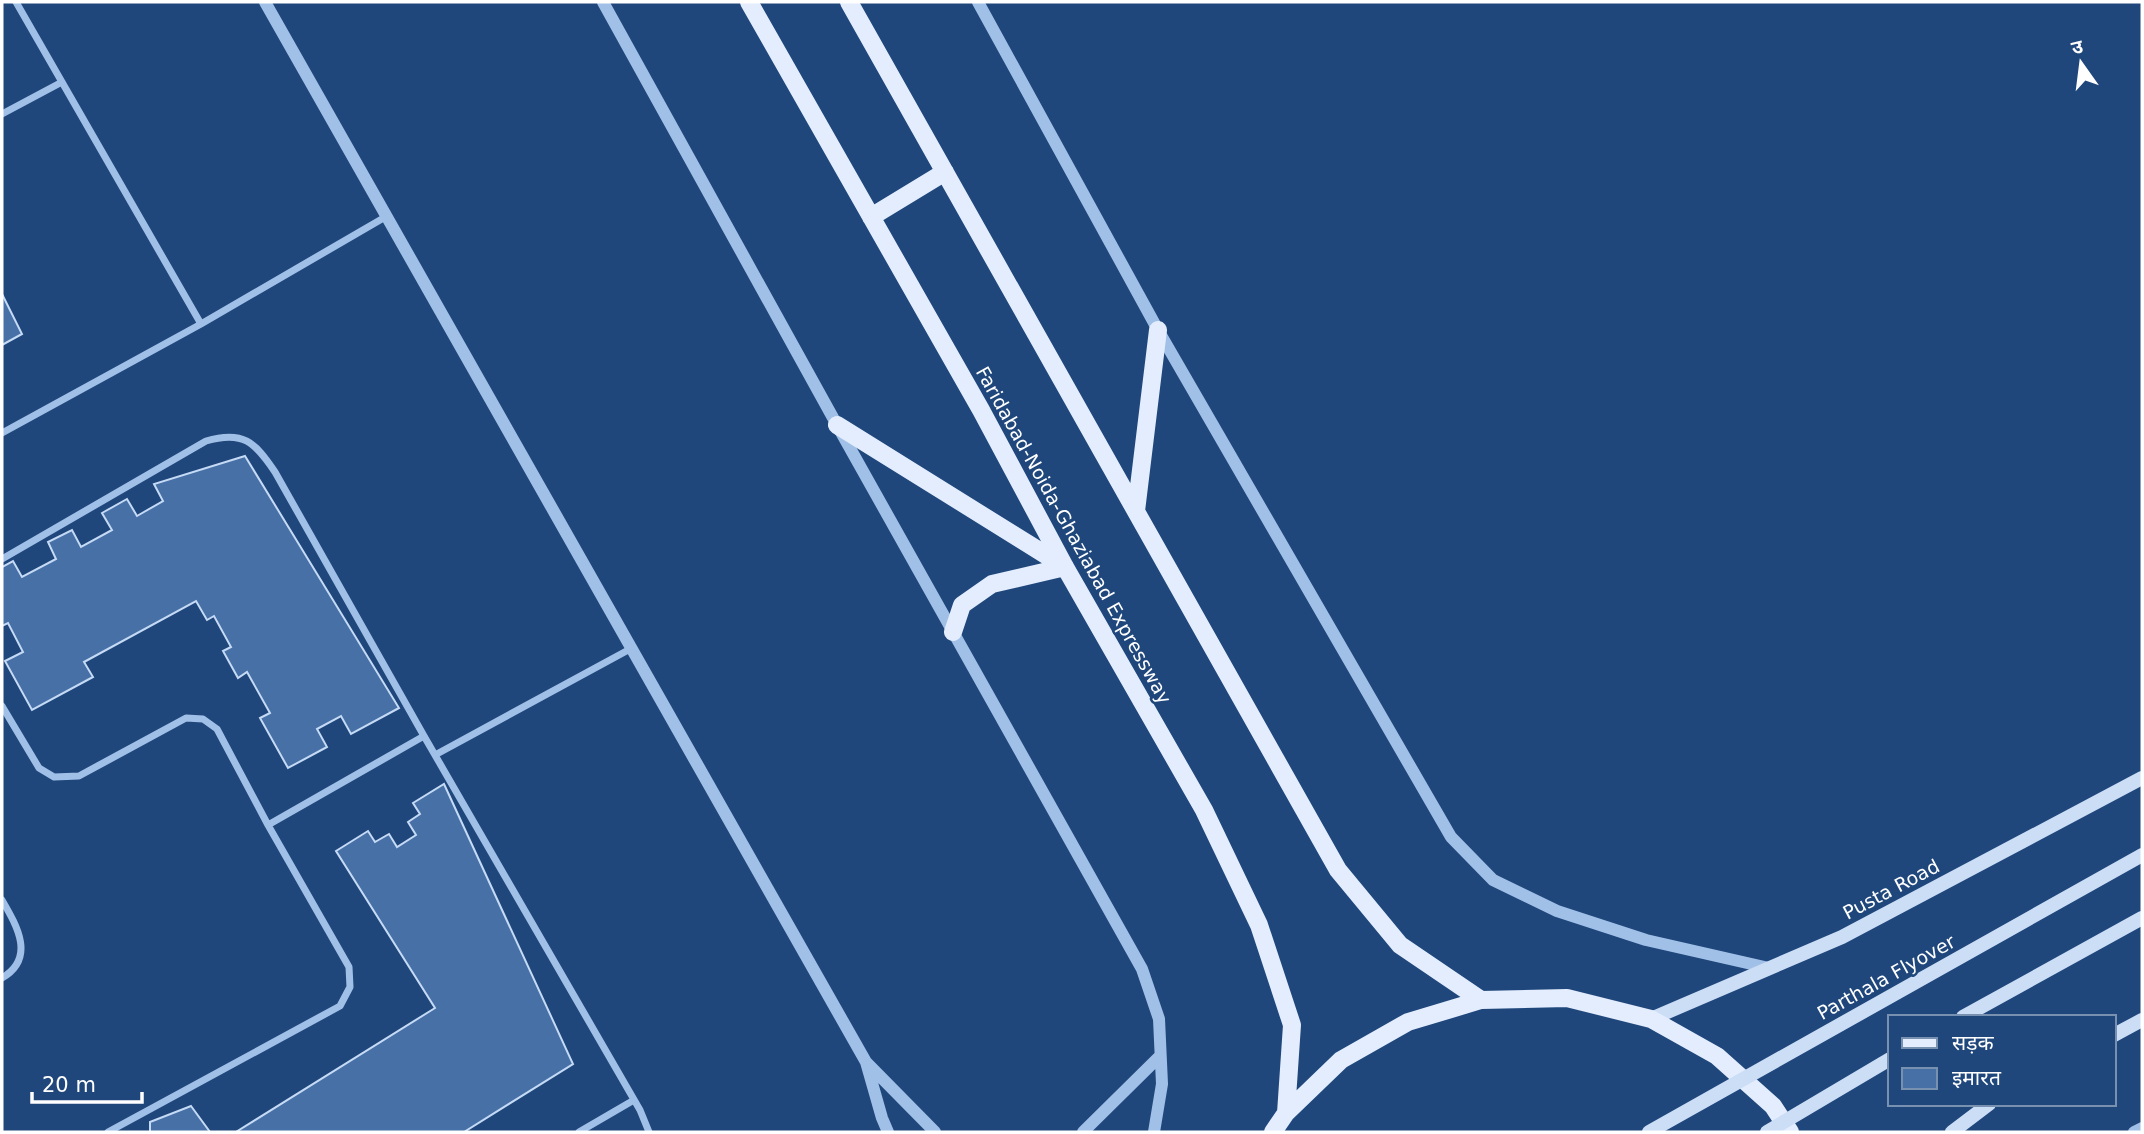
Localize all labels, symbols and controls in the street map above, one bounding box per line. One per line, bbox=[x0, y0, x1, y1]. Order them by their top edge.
north arrow bbox=[2046, 28, 2116, 98]
text: उ bbox=[2069, 34, 2086, 59]
street label: Faridabad-Noida-Ghaziabad Expressway bbox=[972, 362, 1176, 708]
street label: Pusta Road bbox=[1839, 854, 1943, 924]
street label: Parthala Flyover bbox=[1813, 930, 1959, 1024]
legend bbox=[1888, 1015, 2116, 1106]
text: सड़क bbox=[1952, 1031, 1994, 1055]
scale bar bbox=[32, 1060, 142, 1104]
text: इमारत bbox=[1952, 1066, 2002, 1090]
text: 20 m bbox=[42, 1073, 96, 1097]

